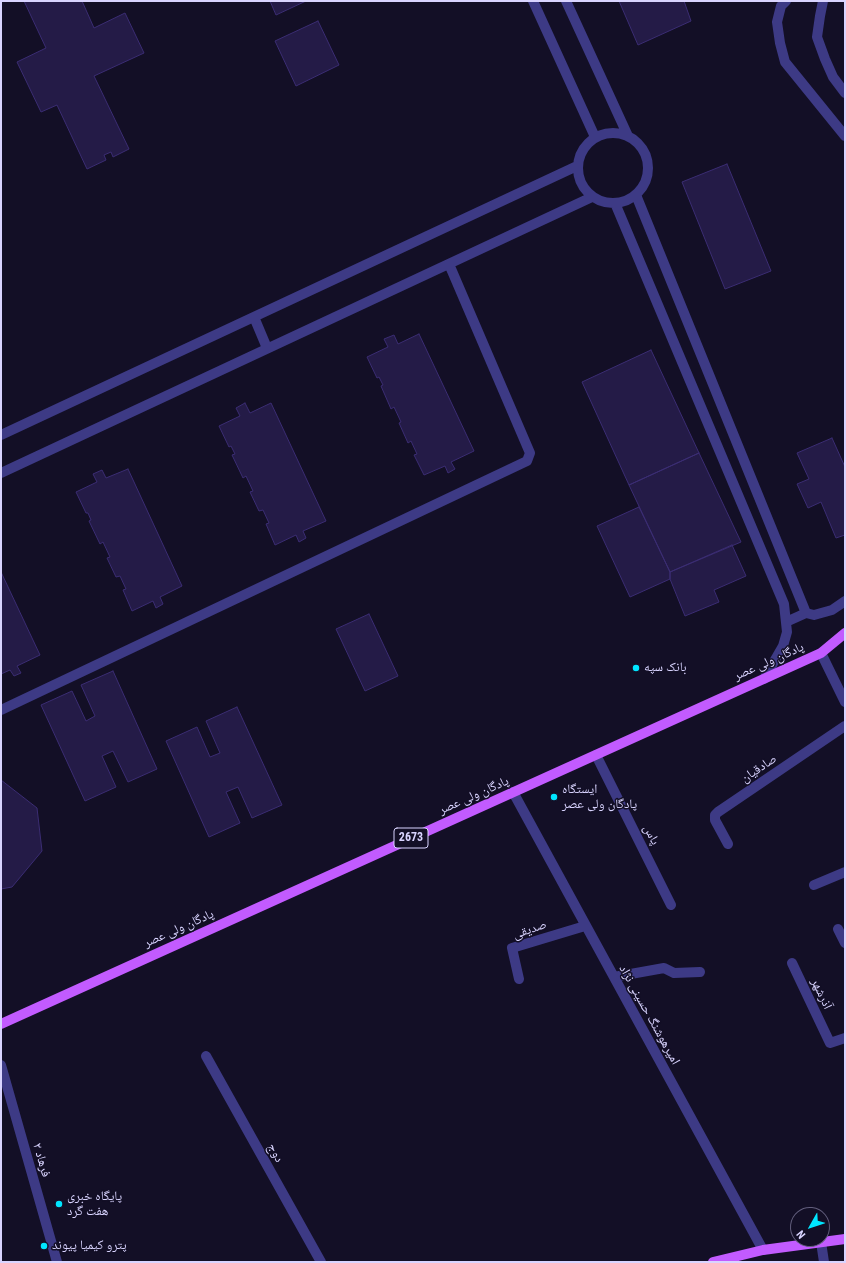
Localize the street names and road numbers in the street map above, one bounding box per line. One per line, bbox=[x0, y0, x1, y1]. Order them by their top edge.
street label: پادگان ولی عصر bbox=[732, 640, 806, 684]
street label: صادقیان bbox=[738, 751, 780, 787]
street label: پادگان ولی عصر bbox=[437, 774, 511, 818]
street label: پاس bbox=[639, 822, 663, 848]
road number: 2673 bbox=[394, 828, 428, 848]
street label: پادگان ولی عصر bbox=[142, 907, 216, 951]
street label: صدیقی bbox=[511, 917, 549, 943]
street label: امیرهوشنگ حسینی نژاد bbox=[615, 962, 683, 1068]
street label: آذرشهر bbox=[807, 976, 835, 1012]
street label: فرهاد ۲ bbox=[29, 1141, 53, 1179]
street label: دوج bbox=[263, 1141, 287, 1165]

